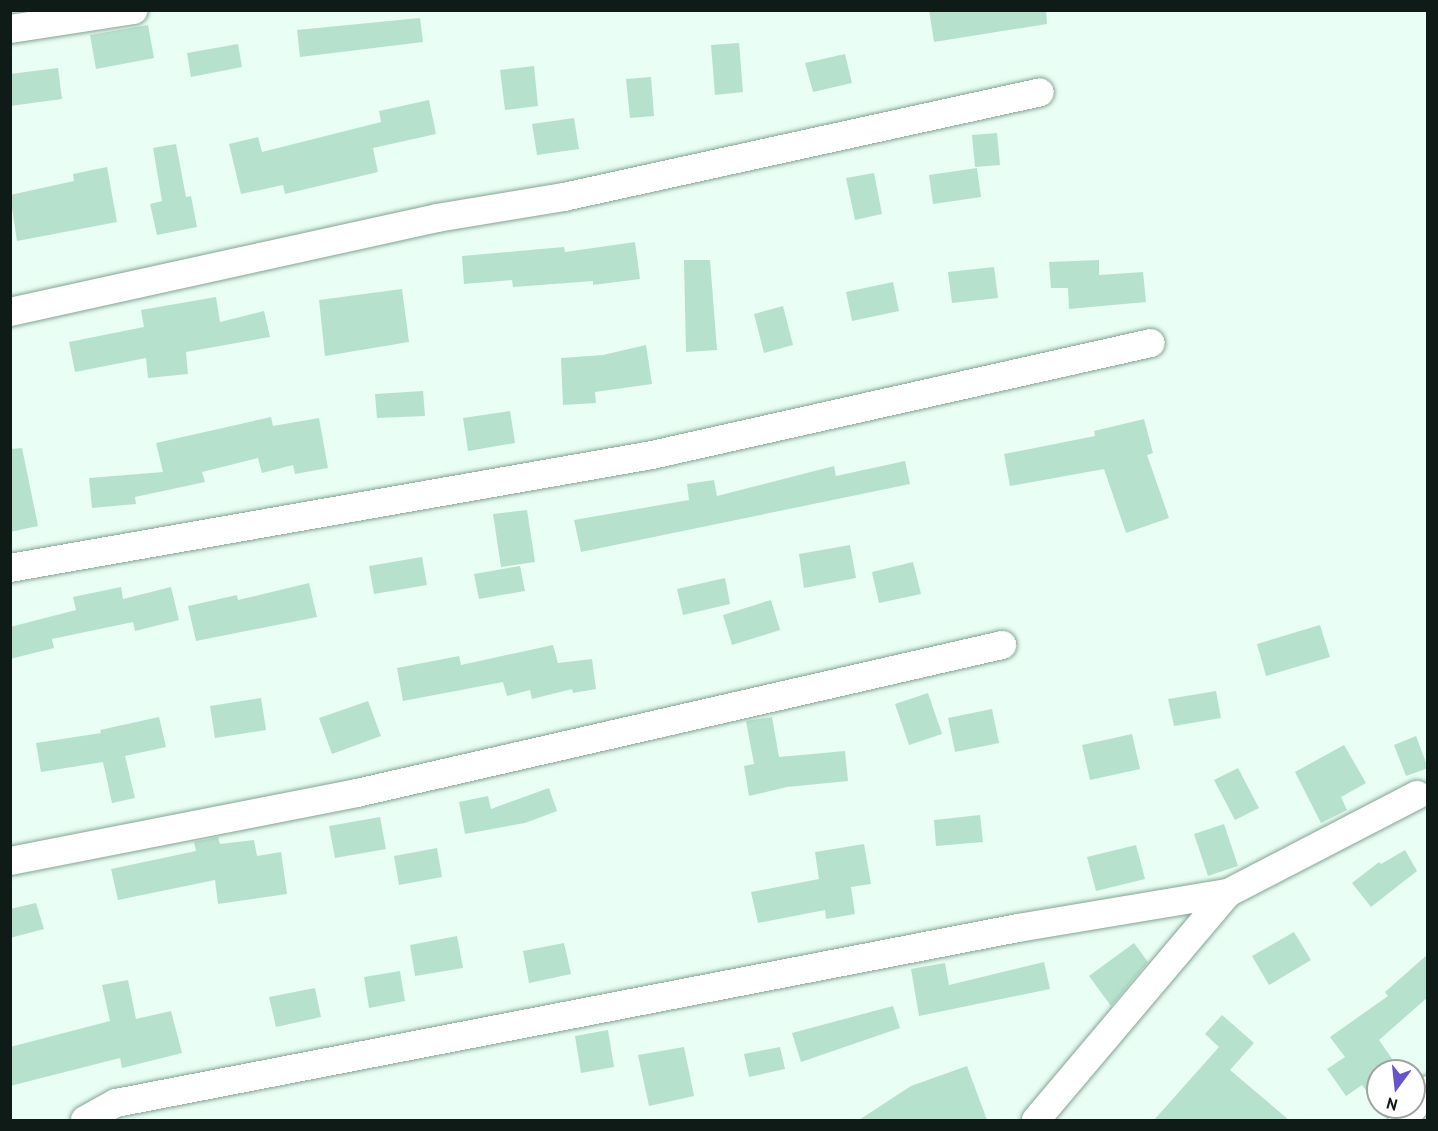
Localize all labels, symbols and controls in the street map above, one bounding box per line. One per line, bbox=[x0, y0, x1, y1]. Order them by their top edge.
north arrow bbox=[1366, 1059, 1426, 1119]
text: N bbox=[1384, 1093, 1400, 1115]

